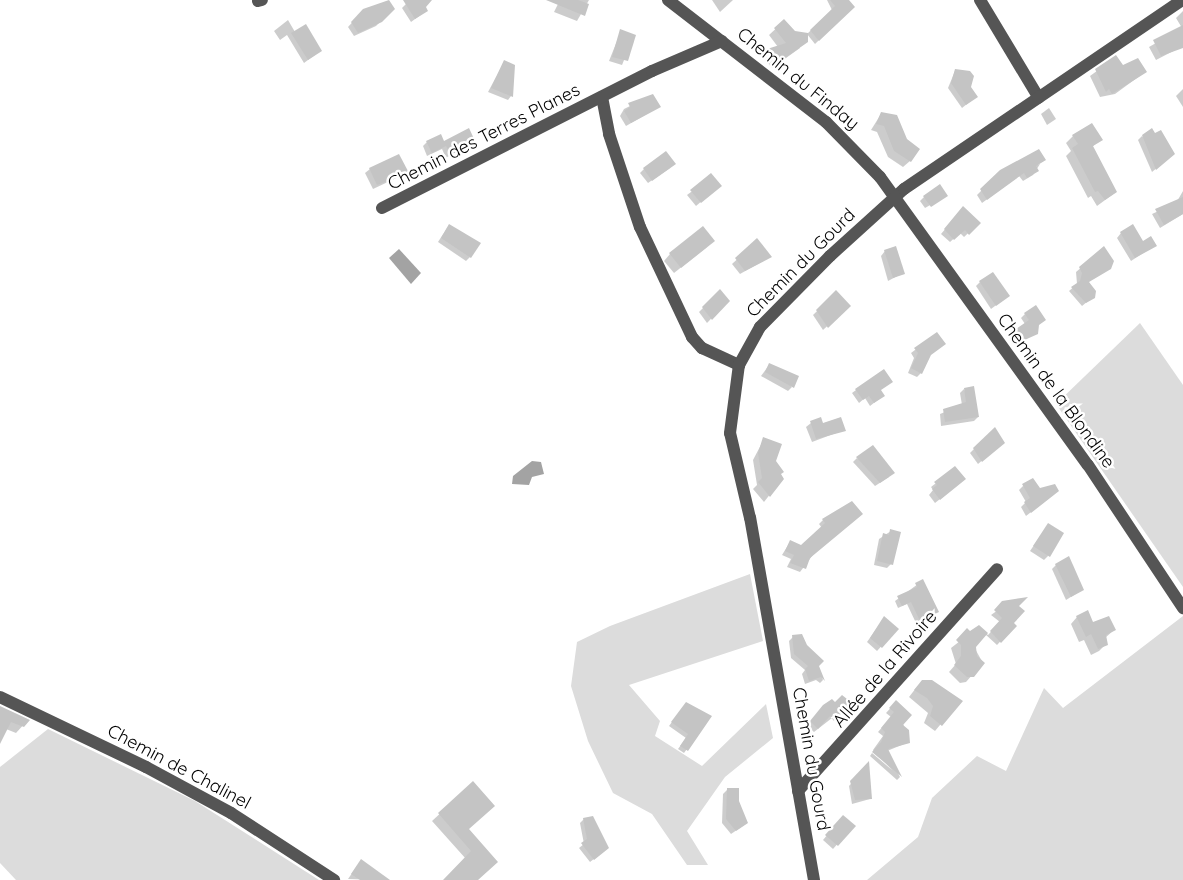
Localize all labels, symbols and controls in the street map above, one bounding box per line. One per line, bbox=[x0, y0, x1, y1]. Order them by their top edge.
street label: Chemin du Finday bbox=[733, 23, 863, 135]
street label: Chemin des Terres Planes bbox=[384, 79, 584, 195]
street label: Chemin du Gourd bbox=[742, 204, 860, 322]
street label: Chemin de la Blondine bbox=[993, 309, 1119, 473]
street label: Allée de la Rivoire bbox=[828, 606, 942, 732]
street label: Chemin du Gourd bbox=[788, 686, 834, 832]
street label: Chemin de Chalinel bbox=[104, 720, 254, 814]

